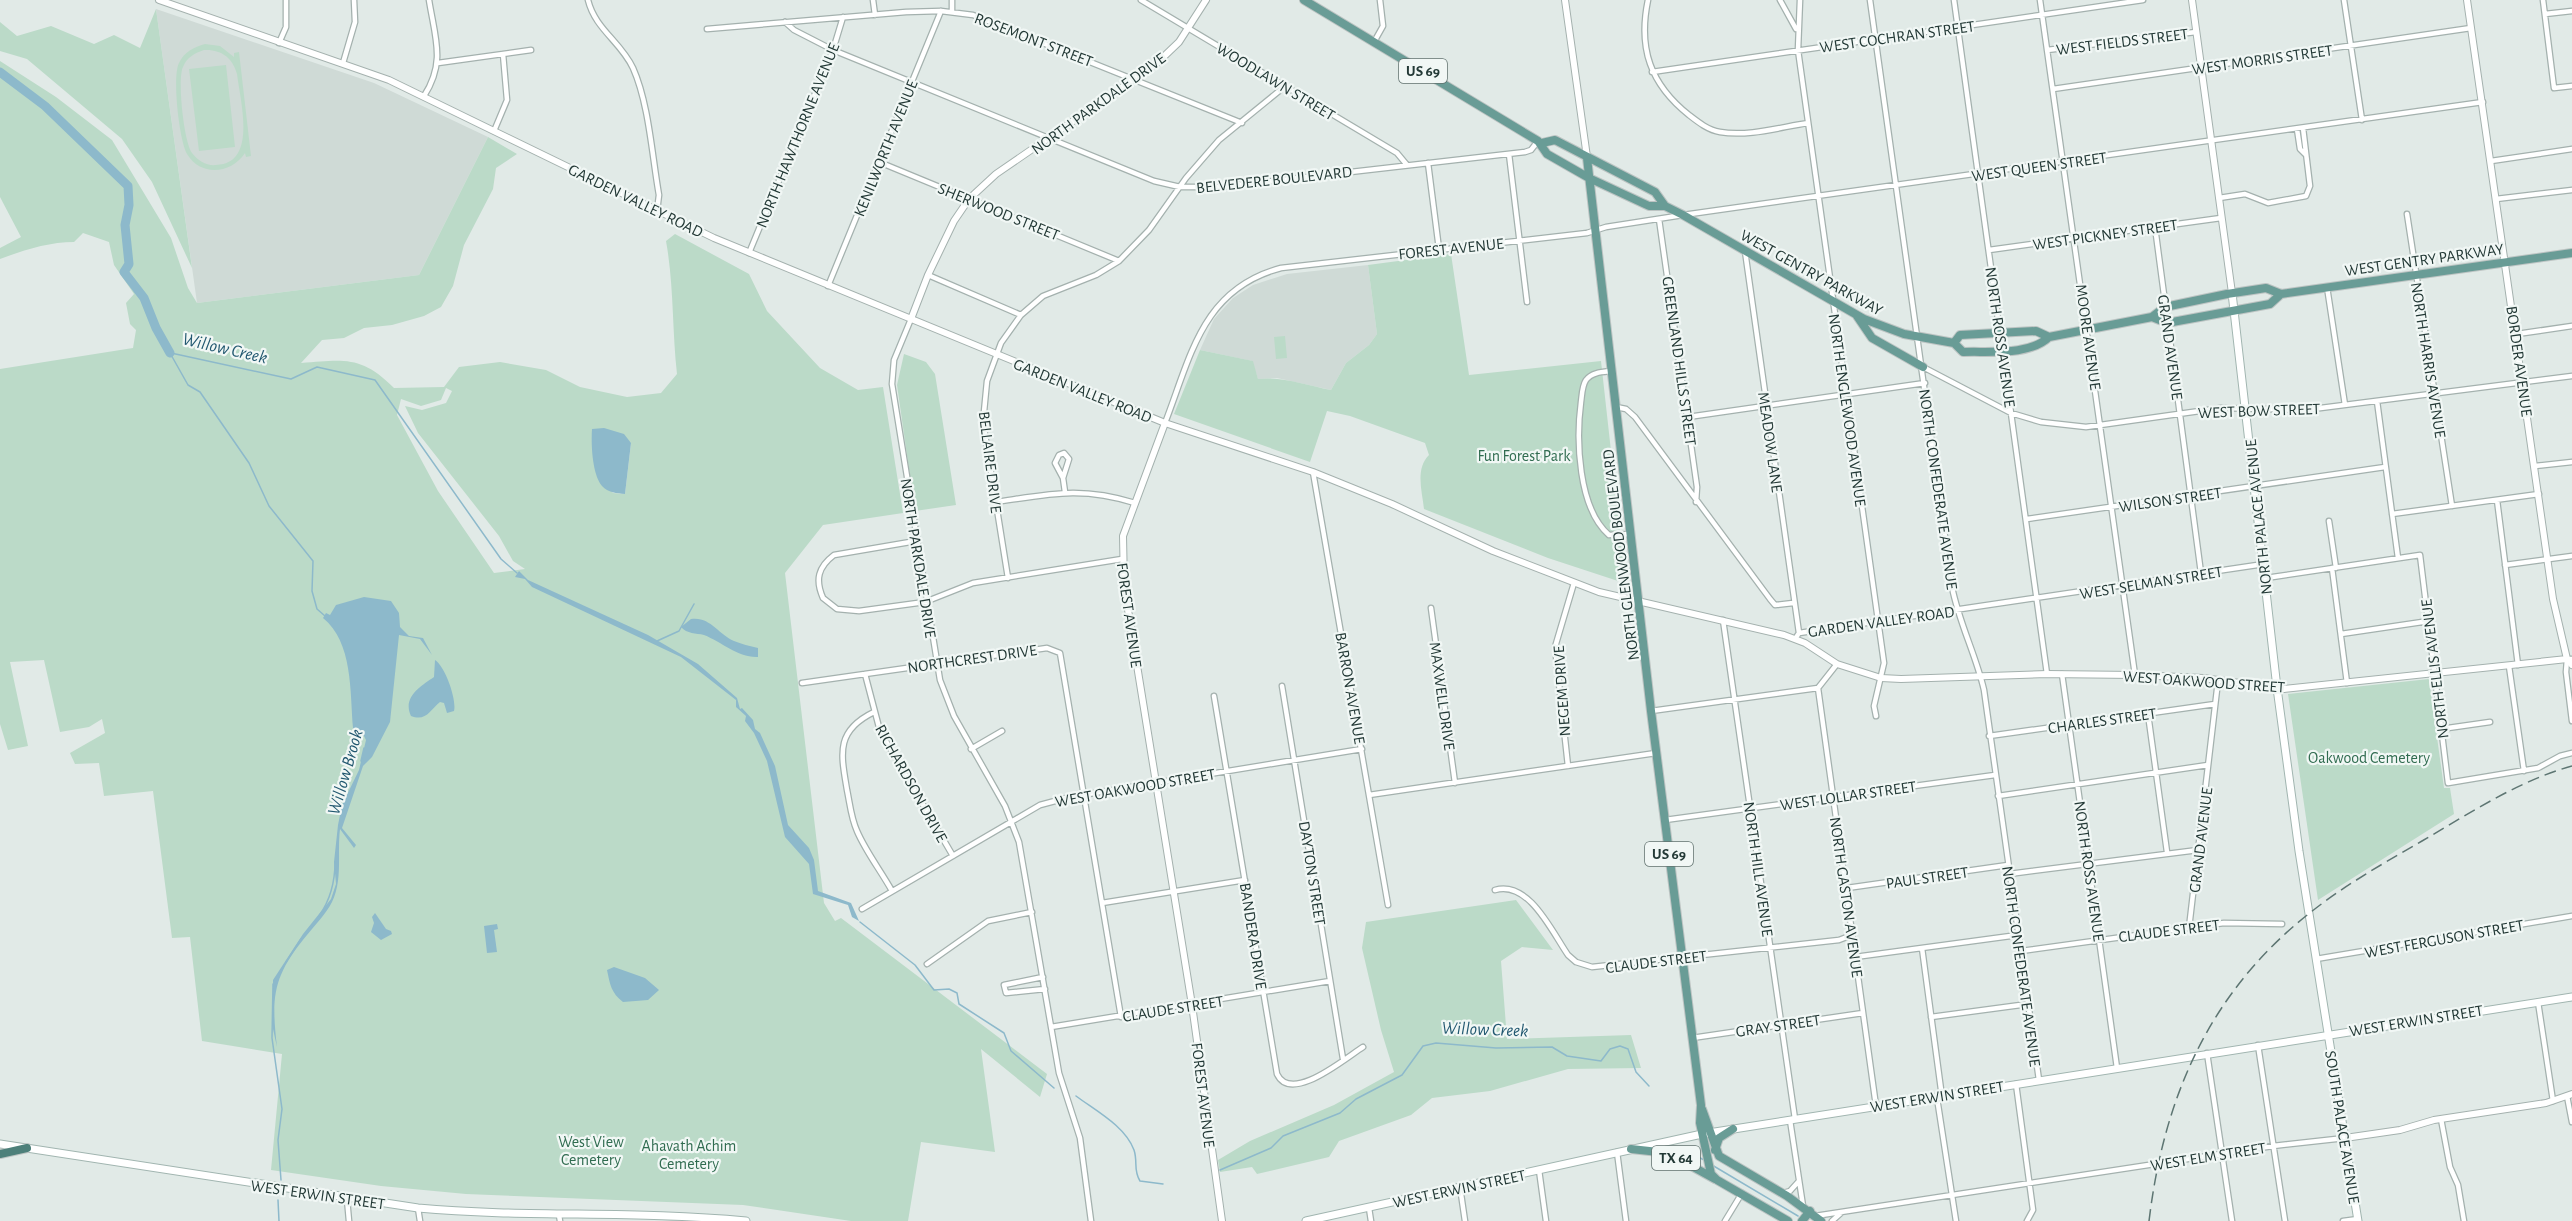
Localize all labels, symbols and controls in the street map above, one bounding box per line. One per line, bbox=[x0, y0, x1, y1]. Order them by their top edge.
street label: ROSEMONT STREET bbox=[972, 10, 1095, 70]
street label: WEST COCHRAN STREET bbox=[1819, 18, 1976, 56]
street label: WEST FIELDS STREET bbox=[2055, 26, 2189, 58]
street label: NORTH HAWTHORNE AVENUE bbox=[753, 40, 842, 230]
street label: WOODLAWN STREET bbox=[1213, 40, 1338, 124]
street label: WEST MORRIS STREET bbox=[2191, 42, 2334, 78]
street label: NORTH PARKDALE DRIVE bbox=[1029, 50, 1169, 158]
road number: US 69 bbox=[1399, 59, 1447, 83]
street label: KENILWORTH AVENUE bbox=[851, 78, 921, 219]
street label: WEST QUEEN STREET bbox=[1971, 150, 2108, 185]
street label: GARDEN VALLEY ROAD bbox=[566, 161, 705, 240]
street label: BELVEDERE BOULEVARD bbox=[1195, 164, 1353, 196]
street label: SHERWOOD STREET bbox=[936, 180, 1062, 244]
street label: WEST PICKNEY STREET bbox=[2032, 217, 2179, 253]
street label: WEST GENTRY PARKWAY bbox=[1737, 227, 1886, 319]
street label: FOREST AVENUE bbox=[1398, 235, 1505, 262]
street label: WEST GENTRY PARKWAY bbox=[2344, 241, 2505, 279]
street label: NORTH ROSS AVENUE bbox=[1982, 266, 2018, 409]
street label: GREENLAND HILLS STREET bbox=[1659, 276, 1699, 447]
street label: NORTH HARRIS AVENUE bbox=[2408, 281, 2448, 439]
street label: MOORE AVENUE bbox=[2073, 283, 2103, 391]
street label: GRAND AVENUE bbox=[2155, 294, 2185, 401]
street label: BORDER AVENUE bbox=[2503, 305, 2535, 418]
street label: NORTH ENGLEWOOD AVENUE bbox=[1826, 313, 1869, 508]
water label: Willow Creek bbox=[181, 330, 269, 367]
street label: GARDEN VALLEY ROAD bbox=[1011, 356, 1154, 426]
street label: NORTH CONFEDERATE AVENUE bbox=[1916, 388, 1960, 591]
street label: MEADOW LANE bbox=[1755, 391, 1785, 494]
street label: WEST BOW STREET bbox=[2198, 401, 2321, 421]
street label: BELLAIRE DRIVE bbox=[976, 410, 1004, 514]
street label: NORTH PALACE AVENUE bbox=[2243, 438, 2275, 595]
park label: Fun Forest Park bbox=[1478, 448, 1571, 464]
street label: NORTH GLENWOOD BOULEVARD bbox=[1600, 448, 1642, 661]
street label: NORTH PARKDALE DRIVE bbox=[897, 477, 939, 639]
street label: WILSON STREET bbox=[2118, 485, 2223, 515]
street label: FOREST AVENUE bbox=[1114, 562, 1144, 669]
street label: WEST SELMAN STREET bbox=[2079, 564, 2224, 602]
street label: NORTH ELLIS AVENUE bbox=[2418, 598, 2451, 739]
street label: GARDEN VALLEY ROAD bbox=[1807, 604, 1955, 640]
street label: BARRON AVENUE bbox=[1332, 631, 1368, 746]
street label: MAXWELL DRIVE bbox=[1426, 641, 1458, 752]
street label: NORTHCREST DRIVE bbox=[907, 642, 1038, 676]
street label: NEGEM DRIVE bbox=[1551, 645, 1573, 737]
street label: WEST OAKWOOD STREET bbox=[2122, 668, 2286, 696]
street label: CHARLES STREET bbox=[2047, 705, 2157, 737]
street label: RICHARDSON DRIVE bbox=[872, 722, 950, 845]
water label: Willow Brook bbox=[325, 727, 367, 817]
park label: Oakwood Cemetery bbox=[2308, 750, 2430, 767]
street label: WEST OAKWOOD STREET bbox=[1054, 766, 1217, 810]
street label: WEST LOLLAR STREET bbox=[1779, 778, 1917, 813]
street label: GRAND AVENUE bbox=[2187, 786, 2215, 894]
street label: NORTH ROSS AVENUE bbox=[2071, 800, 2107, 943]
street label: NORTH HILL AVENUE bbox=[1741, 801, 1775, 938]
street label: NORTH GASTON AVENUE bbox=[1827, 816, 1865, 979]
street label: DAYTON STREET bbox=[1296, 820, 1328, 927]
road number: US 69 bbox=[1645, 842, 1693, 866]
street label: PAUL STREET bbox=[1885, 864, 1970, 892]
street label: NORTH CONFEDERATE AVENUE bbox=[1999, 865, 2043, 1068]
street label: BANDERA DRIVE bbox=[1237, 882, 1269, 991]
street label: CLAUDE STREET bbox=[2118, 917, 2221, 945]
street label: WEST FERGUSON STREET bbox=[2363, 917, 2525, 961]
street label: CLAUDE STREET bbox=[1605, 948, 1708, 976]
street label: CLAUDE STREET bbox=[1122, 993, 1225, 1025]
street label: WEST ERWIN STREET bbox=[2348, 1002, 2484, 1039]
street label: GRAY STREET bbox=[1735, 1012, 1822, 1040]
water label: Willow Creek bbox=[1441, 1019, 1529, 1041]
street label: FOREST AVENUE bbox=[1189, 1042, 1217, 1149]
street label: SOUTH PALACE AVENUE bbox=[2322, 1050, 2362, 1205]
street label: WEST ERWIN STREET bbox=[1869, 1078, 2005, 1115]
park label: West View Cemetery bbox=[558, 1134, 624, 1169]
park label: Ahavath Achim Cemetery bbox=[642, 1138, 736, 1173]
street label: WEST ELM STREET bbox=[2149, 1140, 2267, 1174]
road number: TX 64 bbox=[1652, 1146, 1700, 1170]
street label: WEST ERWIN STREET bbox=[1391, 1167, 1527, 1211]
street label: WEST ERWIN STREET bbox=[250, 1178, 386, 1212]

